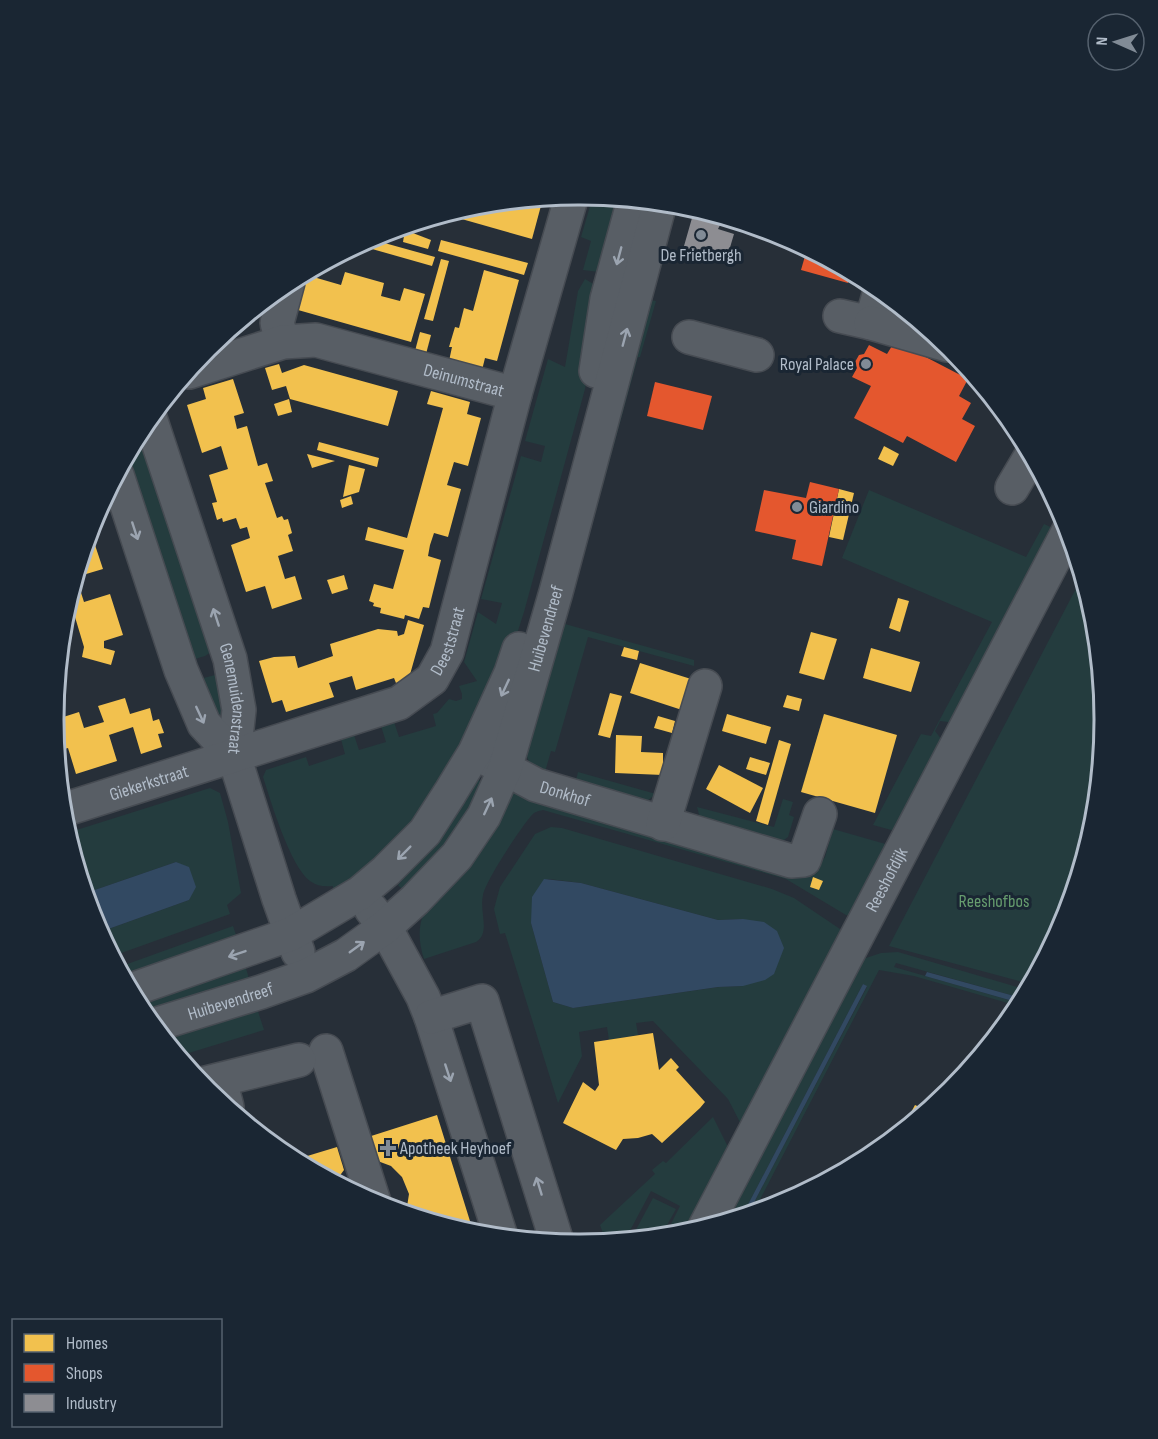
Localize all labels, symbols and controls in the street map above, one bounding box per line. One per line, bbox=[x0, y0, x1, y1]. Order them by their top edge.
north arrow bbox=[1086, 12, 1146, 72]
text: N bbox=[1093, 37, 1112, 46]
marker: De Frietbergh bbox=[694, 228, 708, 242]
place label: De Frietbergh bbox=[660, 245, 742, 266]
one-way arrow bbox=[613, 246, 624, 265]
one-way arrow bbox=[620, 327, 631, 346]
place label: Royal Palace bbox=[780, 354, 854, 375]
marker: Royal Palace bbox=[859, 357, 873, 371]
street label: Deinumstraat bbox=[421, 359, 507, 401]
place label: Giardino bbox=[809, 497, 859, 518]
marker: Giardino bbox=[790, 500, 804, 514]
one-way arrow bbox=[131, 521, 142, 540]
street label: Huibevendreef bbox=[523, 582, 568, 674]
street label: Deeststraat bbox=[426, 604, 469, 679]
one-way arrow bbox=[210, 608, 221, 627]
street label: Genemuidenstraat bbox=[215, 640, 249, 756]
one-way arrow bbox=[498, 678, 510, 696]
one-way arrow bbox=[194, 705, 206, 723]
street label: Giekerkstraat bbox=[107, 760, 191, 805]
street label: Donkhof bbox=[537, 776, 593, 811]
one-way arrow bbox=[483, 797, 495, 815]
street label: Reeshofdijk bbox=[861, 844, 912, 915]
one-way arrow bbox=[396, 846, 411, 860]
park label: Reeshofbos bbox=[959, 891, 1029, 912]
one-way arrow bbox=[348, 941, 364, 953]
one-way arrow bbox=[228, 950, 246, 961]
street label: Huibevendreef bbox=[185, 978, 277, 1025]
one-way arrow bbox=[444, 1063, 455, 1082]
place label: Apotheek Heyhoef bbox=[399, 1138, 512, 1159]
marker: Apotheek Heyhoef bbox=[381, 1141, 395, 1155]
one-way arrow bbox=[533, 1177, 544, 1196]
legend bbox=[12, 1319, 222, 1427]
text: Homes bbox=[66, 1333, 108, 1354]
text: Shops bbox=[66, 1363, 103, 1384]
text: Industry bbox=[66, 1393, 117, 1414]

